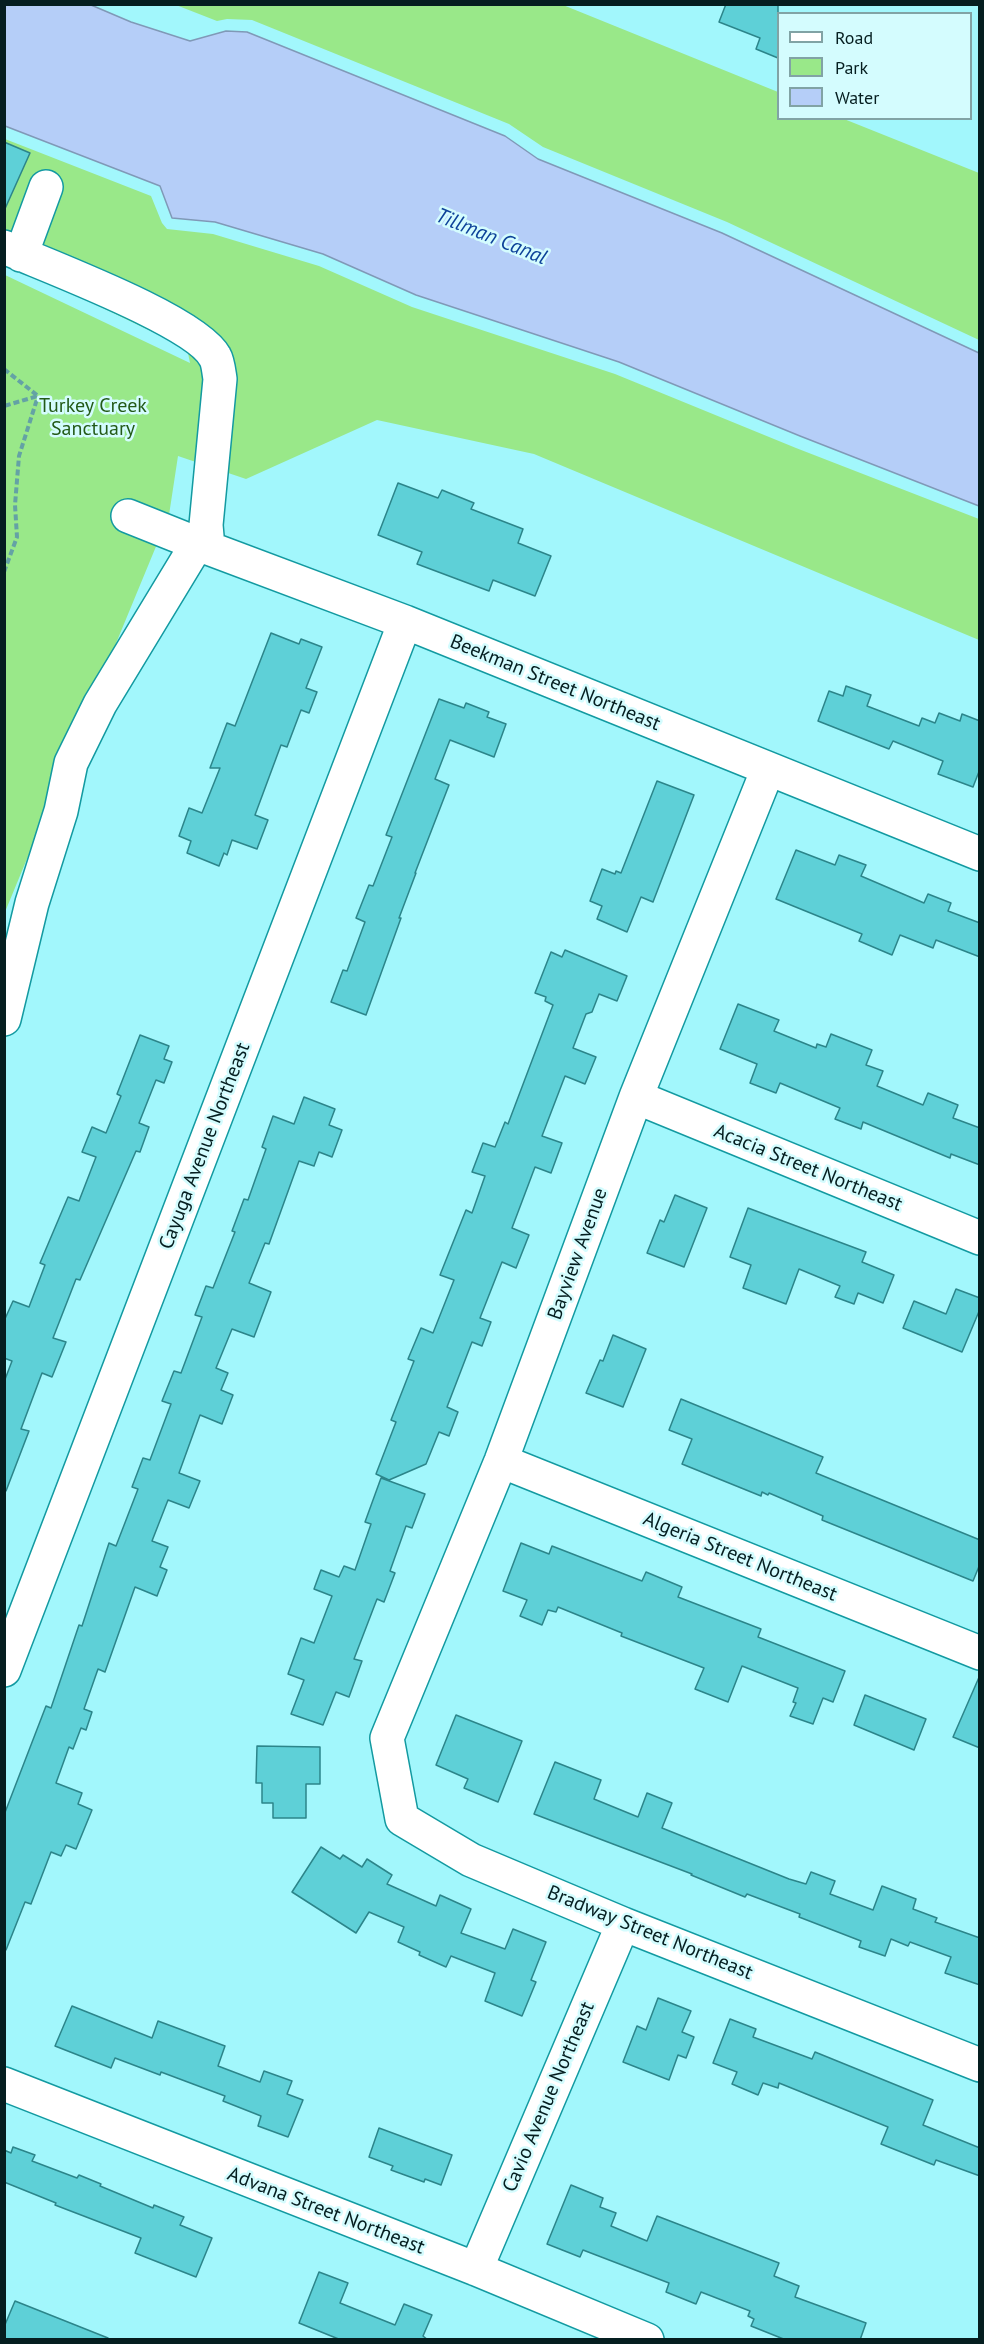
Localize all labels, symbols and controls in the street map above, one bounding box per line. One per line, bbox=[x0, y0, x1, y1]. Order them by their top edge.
legend bbox=[777, 12, 972, 120]
text: Road bbox=[835, 26, 873, 49]
text: Park bbox=[835, 56, 868, 79]
text: Water bbox=[835, 86, 879, 109]
water label: Tillman Canal bbox=[432, 203, 550, 271]
park label: Turkey Creek Sanctuary bbox=[39, 394, 147, 441]
street label: Beekman Street Northeast bbox=[446, 630, 664, 736]
street label: Cayuga Avenue Northeast bbox=[154, 1039, 256, 1253]
street label: Acacia Street Northeast bbox=[710, 1119, 906, 1217]
street label: Bayview Avenue bbox=[543, 1185, 613, 1323]
street label: Algeria Street Northeast bbox=[640, 1507, 840, 1607]
street label: Bradway Street Northeast bbox=[544, 1881, 756, 1985]
street label: Cavio Avenue Northeast bbox=[498, 1998, 600, 2196]
street label: Advana Street Northeast bbox=[224, 2162, 428, 2260]

